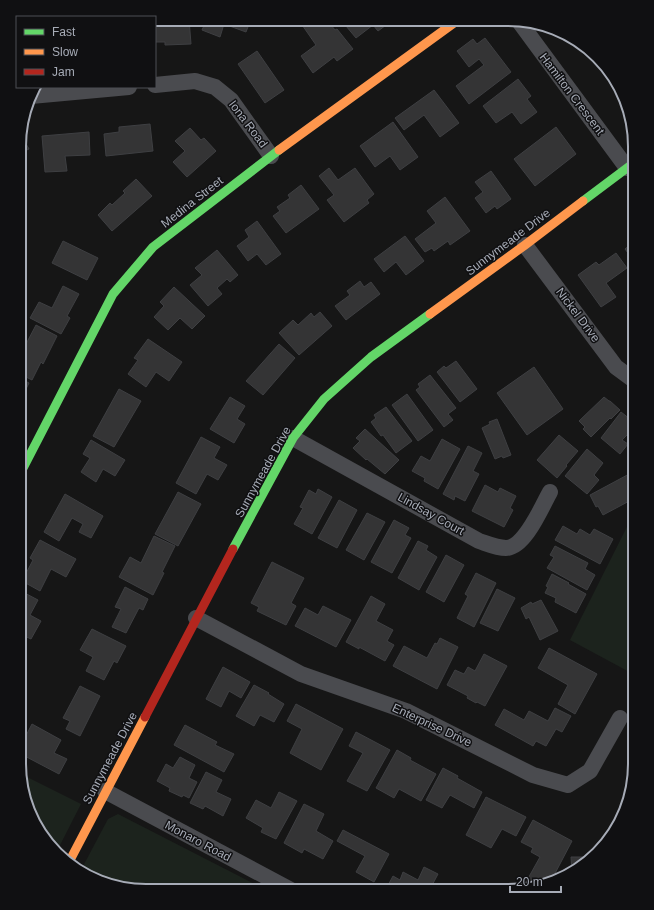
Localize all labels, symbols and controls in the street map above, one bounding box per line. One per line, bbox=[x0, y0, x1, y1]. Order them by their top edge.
legend bbox=[16, 16, 156, 88]
text: Fast bbox=[52, 25, 76, 39]
text: Slow bbox=[52, 45, 78, 59]
street label: Hamilton Crescent bbox=[537, 50, 608, 138]
text: Jam bbox=[52, 65, 75, 79]
street label: Iona Road bbox=[226, 98, 270, 150]
street label: Medina Street bbox=[158, 173, 226, 231]
street label: Sunnymeade Drive bbox=[463, 206, 553, 278]
street label: Nickel Drive bbox=[553, 285, 603, 345]
street label: Sunnymeade Drive bbox=[232, 424, 294, 520]
street label: Lindsay Court bbox=[395, 490, 467, 538]
street label: Enterprise Drive bbox=[390, 700, 474, 750]
street label: Sunnymeade Drive bbox=[80, 709, 140, 806]
street label: Monaro Road bbox=[163, 818, 233, 864]
scale bar bbox=[510, 868, 561, 894]
text: 20 m bbox=[516, 875, 543, 889]

